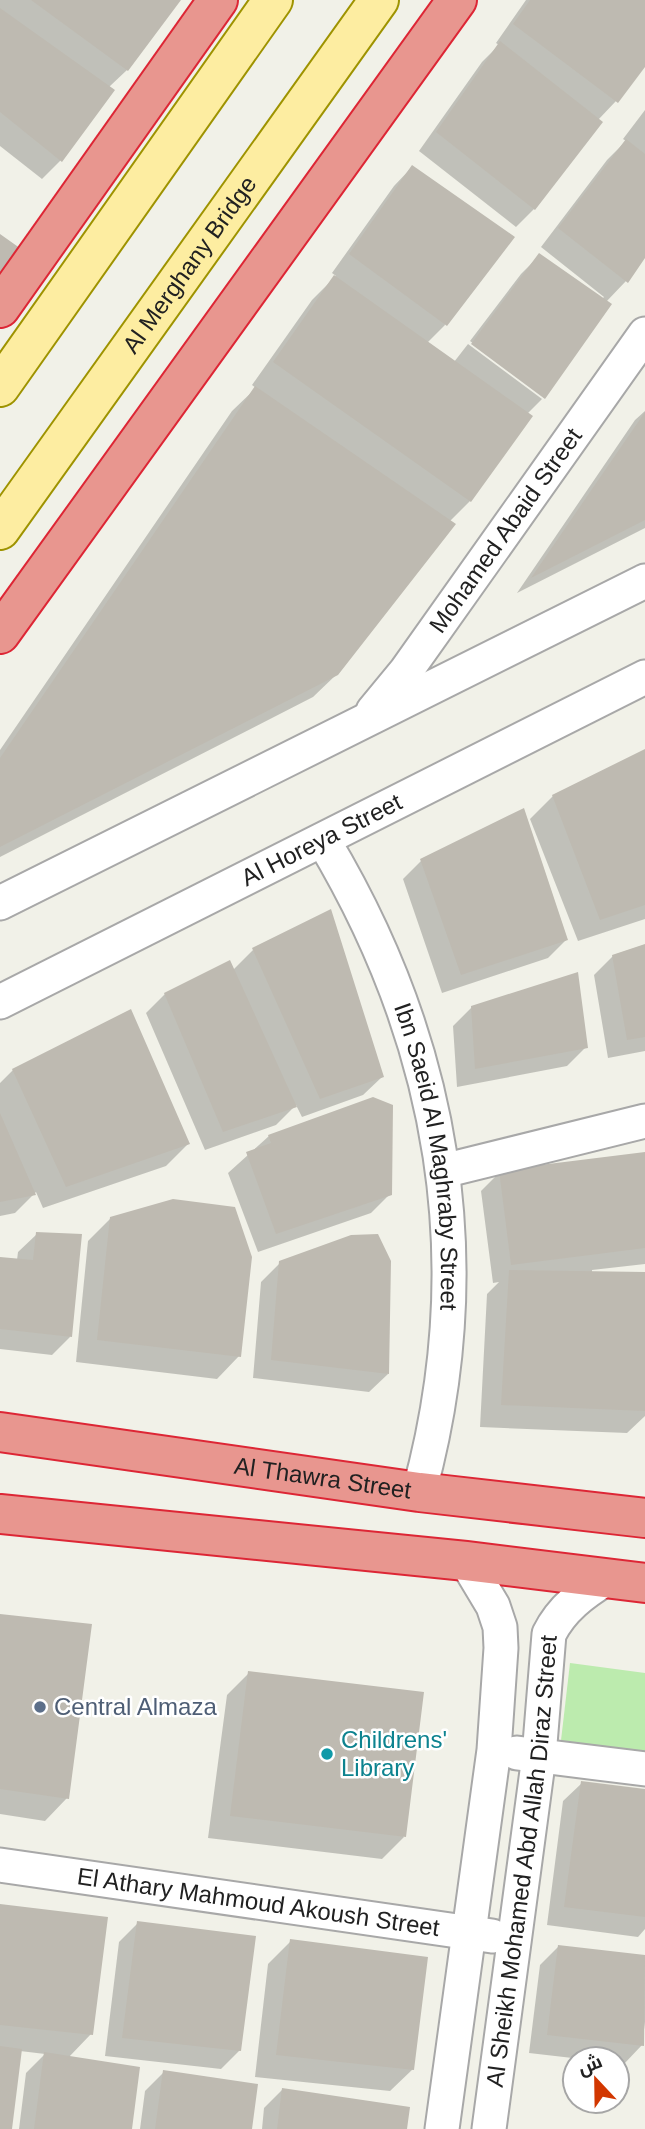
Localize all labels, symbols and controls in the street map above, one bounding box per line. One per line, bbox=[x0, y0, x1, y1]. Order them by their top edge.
street label: Al Merghany Bridge bbox=[117, 171, 262, 358]
street label: Mohamed Abaid Street bbox=[423, 423, 587, 638]
street label: Al Horeya Street bbox=[237, 788, 406, 891]
street label: Ibn Saeid Al Maghraby Street bbox=[389, 999, 463, 1312]
street label: Al Thawra Street bbox=[233, 1452, 413, 1504]
street label: Al Sheikh Mohamed Abd Allah Diraz Street bbox=[481, 1634, 562, 2089]
place label: Central Almaza bbox=[54, 1693, 217, 1720]
marker: Central Almaza bbox=[32, 1699, 48, 1715]
place label: Childrens' Library bbox=[341, 1726, 447, 1781]
marker: Childrens' Library bbox=[319, 1746, 335, 1762]
street label: El Athary Mahmoud Akoush Street bbox=[75, 1862, 442, 1941]
north arrow bbox=[561, 2045, 631, 2115]
text: ش bbox=[575, 2050, 605, 2080]

